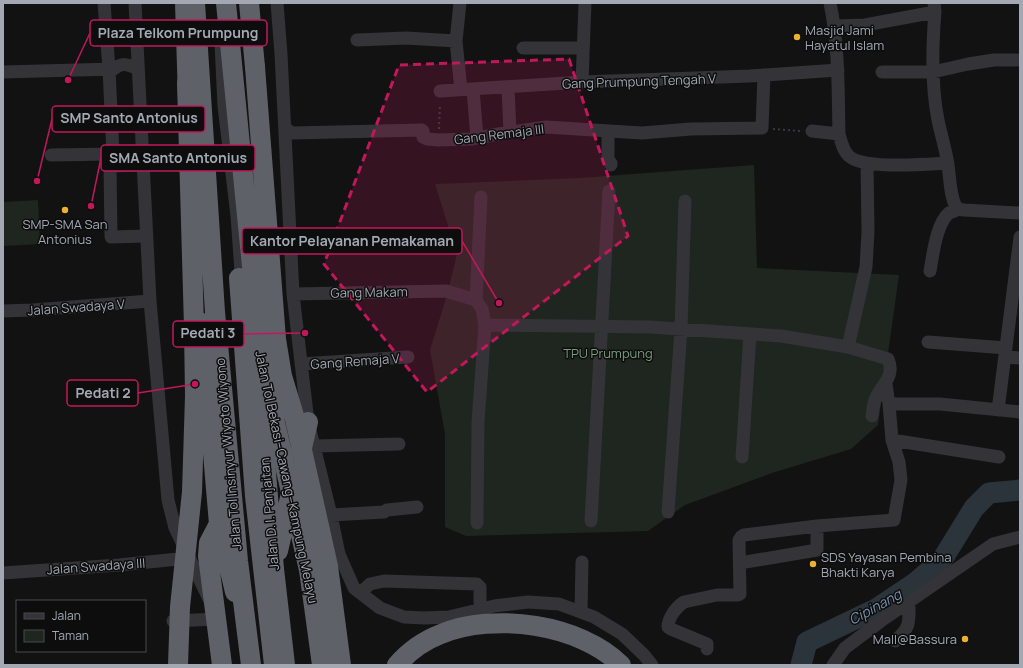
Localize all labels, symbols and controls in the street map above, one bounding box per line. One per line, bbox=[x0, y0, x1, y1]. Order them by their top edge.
callout: Plaza Telkom Prumpung bbox=[90, 20, 267, 46]
place label: Masjid Jami Hayatul Islam bbox=[805, 21, 884, 54]
text: Plaza Telkom Prumpung bbox=[98, 23, 258, 42]
marker: Masjid Jami Hayatul Islam bbox=[792, 32, 802, 42]
street label: Gang Prumpung Tengah V bbox=[562, 69, 716, 93]
callout: SMP Santo Antonius bbox=[52, 106, 205, 132]
text: SMP Santo Antonius bbox=[60, 108, 198, 127]
street label: Gang Remaja III bbox=[453, 120, 545, 148]
callout: SMA Santo Antonius bbox=[101, 145, 255, 171]
text: SMA Santo Antonius bbox=[109, 148, 247, 167]
marker: SMP-SMA San Antonius bbox=[60, 205, 70, 215]
place label: SMP-SMA San Antonius bbox=[23, 215, 108, 248]
callout: Kantor Pelayanan Pemakaman bbox=[242, 228, 462, 254]
text: Kantor Pelayanan Pemakaman bbox=[250, 231, 454, 250]
street label: Gang Makam bbox=[330, 282, 408, 302]
street label: Jalan Swadaya V bbox=[27, 295, 125, 319]
callout: Pedati 3 bbox=[173, 321, 244, 347]
text: Pedati 3 bbox=[181, 323, 235, 342]
park label: TPU Prumpung bbox=[563, 344, 653, 362]
street label: Jalan Tol Bekasi–Cawang–Kampung Melayu bbox=[251, 349, 323, 605]
street label: Gang Remaja V bbox=[310, 349, 400, 373]
street label: Jalan Tol Insinyur Wiyoto Wiyono bbox=[211, 357, 245, 551]
callout: Pedati 2 bbox=[67, 380, 138, 406]
text: Pedati 2 bbox=[75, 383, 131, 402]
street label: Jalan D. I. Panjaitan bbox=[255, 457, 283, 571]
place label: SDS Yayasan Pembina Bhakti Karya bbox=[821, 548, 951, 581]
street label: Jalan Swadaya III bbox=[46, 554, 146, 578]
marker: SDS Yayasan Pembina Bhakti Karya bbox=[808, 559, 818, 569]
water label: Cipinang bbox=[845, 583, 906, 629]
legend bbox=[16, 600, 146, 652]
text: Jalan bbox=[52, 607, 81, 624]
text: Taman bbox=[52, 627, 89, 644]
place label: Mall@Bassura bbox=[873, 630, 957, 648]
marker: Mall@Bassura bbox=[960, 634, 970, 644]

